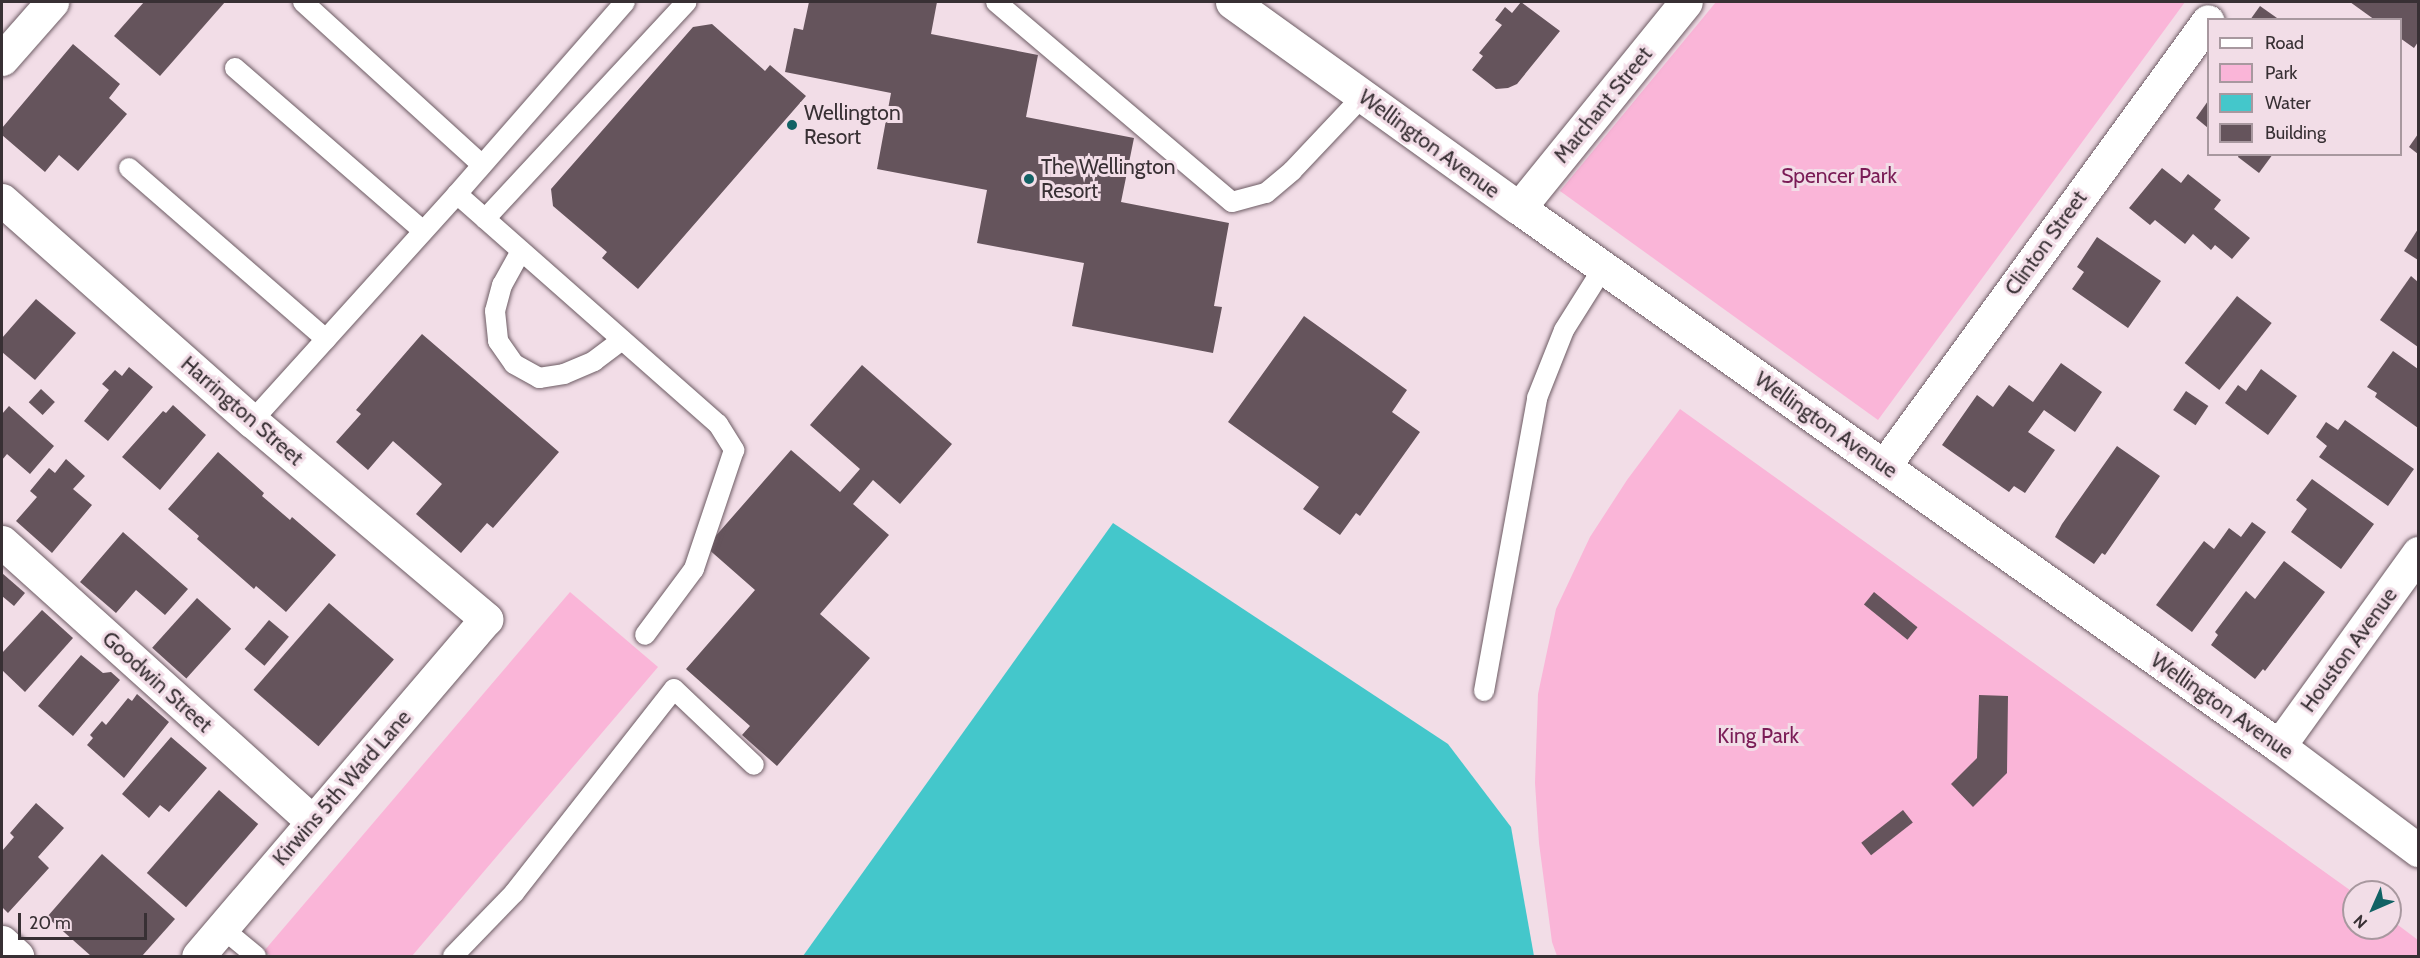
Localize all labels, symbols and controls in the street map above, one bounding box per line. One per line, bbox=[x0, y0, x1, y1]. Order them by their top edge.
legend bbox=[2207, 18, 2402, 156]
text: Road bbox=[2265, 32, 2304, 54]
street label: Marchant Street bbox=[1549, 42, 1657, 168]
text: Park bbox=[2265, 62, 2297, 84]
street label: Wellington Avenue bbox=[1354, 84, 1504, 204]
text: Water bbox=[2265, 92, 2311, 114]
place label: Wellington Resort bbox=[804, 100, 901, 150]
marker: Wellington Resort bbox=[785, 118, 799, 132]
text: Building bbox=[2265, 122, 2326, 144]
place label: The Wellington Resort bbox=[1041, 154, 1176, 204]
park label: Spencer Park bbox=[1781, 163, 1897, 189]
marker: The Wellington Resort bbox=[1022, 172, 1036, 186]
street label: Clinton Street bbox=[2000, 186, 2092, 300]
street label: Harrington Street bbox=[176, 351, 308, 471]
street label: Wellington Avenue bbox=[1750, 367, 1902, 483]
street label: Houston Avenue bbox=[2295, 583, 2403, 717]
street label: Goodwin Street bbox=[97, 626, 217, 738]
street label: Wellington Avenue bbox=[2146, 648, 2298, 764]
street label: Kirwins 5th Ward Lane bbox=[268, 705, 416, 871]
park label: King Park bbox=[1717, 723, 1799, 749]
north arrow bbox=[2342, 880, 2402, 940]
scale bar bbox=[21, 901, 150, 939]
text: N bbox=[2350, 911, 2371, 932]
text: 20 m bbox=[29, 912, 71, 934]

